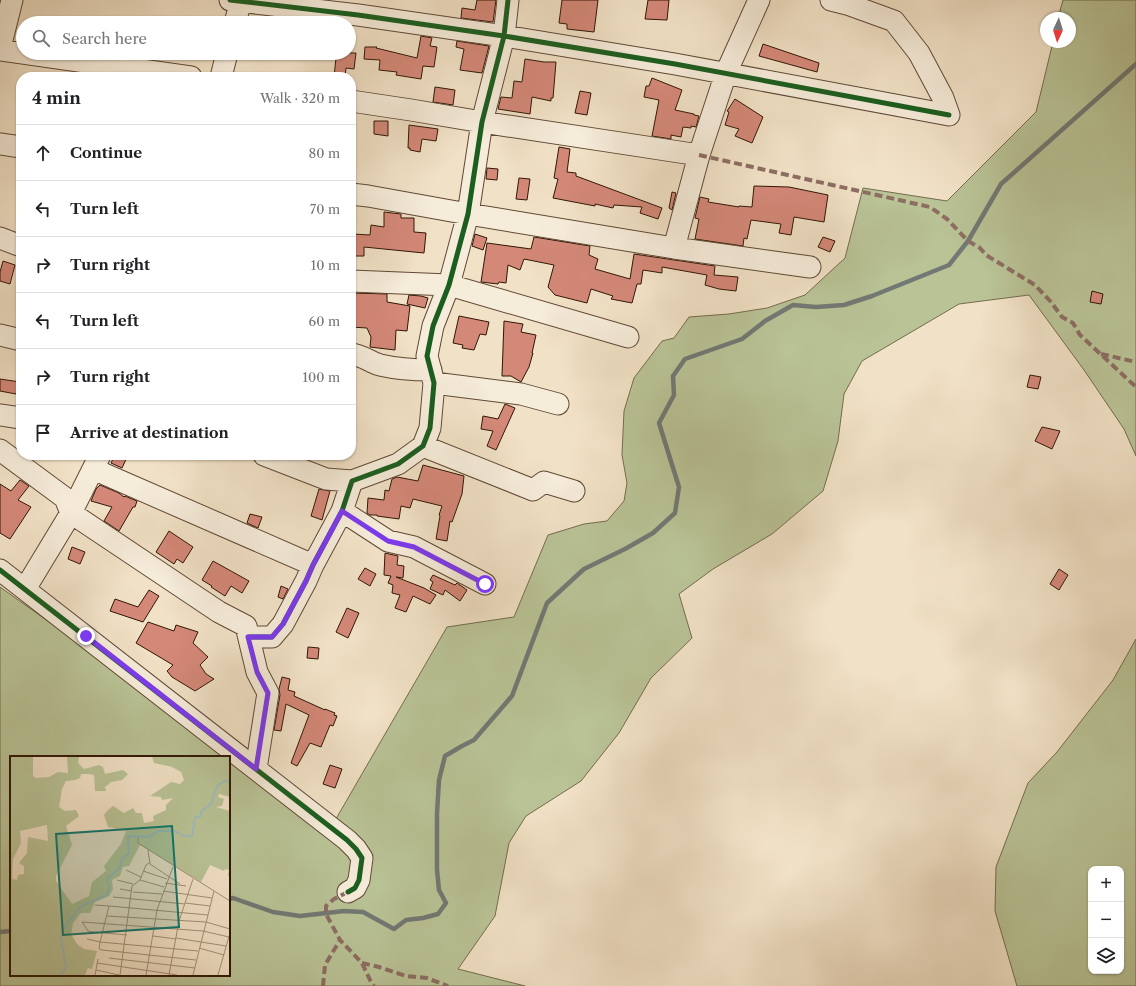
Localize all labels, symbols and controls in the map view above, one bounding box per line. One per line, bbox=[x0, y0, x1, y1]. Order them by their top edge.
north arrow bbox=[1040, 12, 1076, 48]
search box bbox=[16, 16, 356, 60]
icon: search bbox=[30, 27, 52, 49]
text: Search here bbox=[62, 29, 147, 48]
text: 4 min bbox=[32, 88, 81, 108]
text: Walk · 320 m bbox=[260, 90, 340, 106]
icon: ahead bbox=[32, 142, 54, 164]
text: Continue bbox=[70, 143, 142, 162]
text: 80 m bbox=[308, 145, 340, 161]
icon: left bbox=[32, 198, 54, 220]
text: Turn left bbox=[70, 199, 139, 218]
text: 70 m bbox=[310, 201, 340, 217]
icon: right bbox=[32, 254, 54, 276]
text: Turn right bbox=[70, 255, 150, 274]
text: 10 m bbox=[311, 257, 340, 273]
icon: left bbox=[32, 310, 54, 332]
text: Turn left bbox=[70, 311, 139, 330]
text: 60 m bbox=[309, 313, 340, 329]
icon: right bbox=[32, 366, 54, 388]
text: Turn right bbox=[70, 367, 150, 386]
text: 100 m bbox=[302, 369, 340, 385]
icon: arrive bbox=[32, 422, 54, 444]
text: Arrive at destination bbox=[70, 423, 229, 442]
route start bbox=[476, 575, 494, 593]
route end bbox=[77, 627, 95, 645]
inset map bbox=[10, 756, 230, 976]
map controls bbox=[1088, 866, 1124, 974]
button: + bbox=[1088, 866, 1124, 902]
button: − bbox=[1088, 902, 1124, 938]
button: layers bbox=[1088, 938, 1124, 974]

